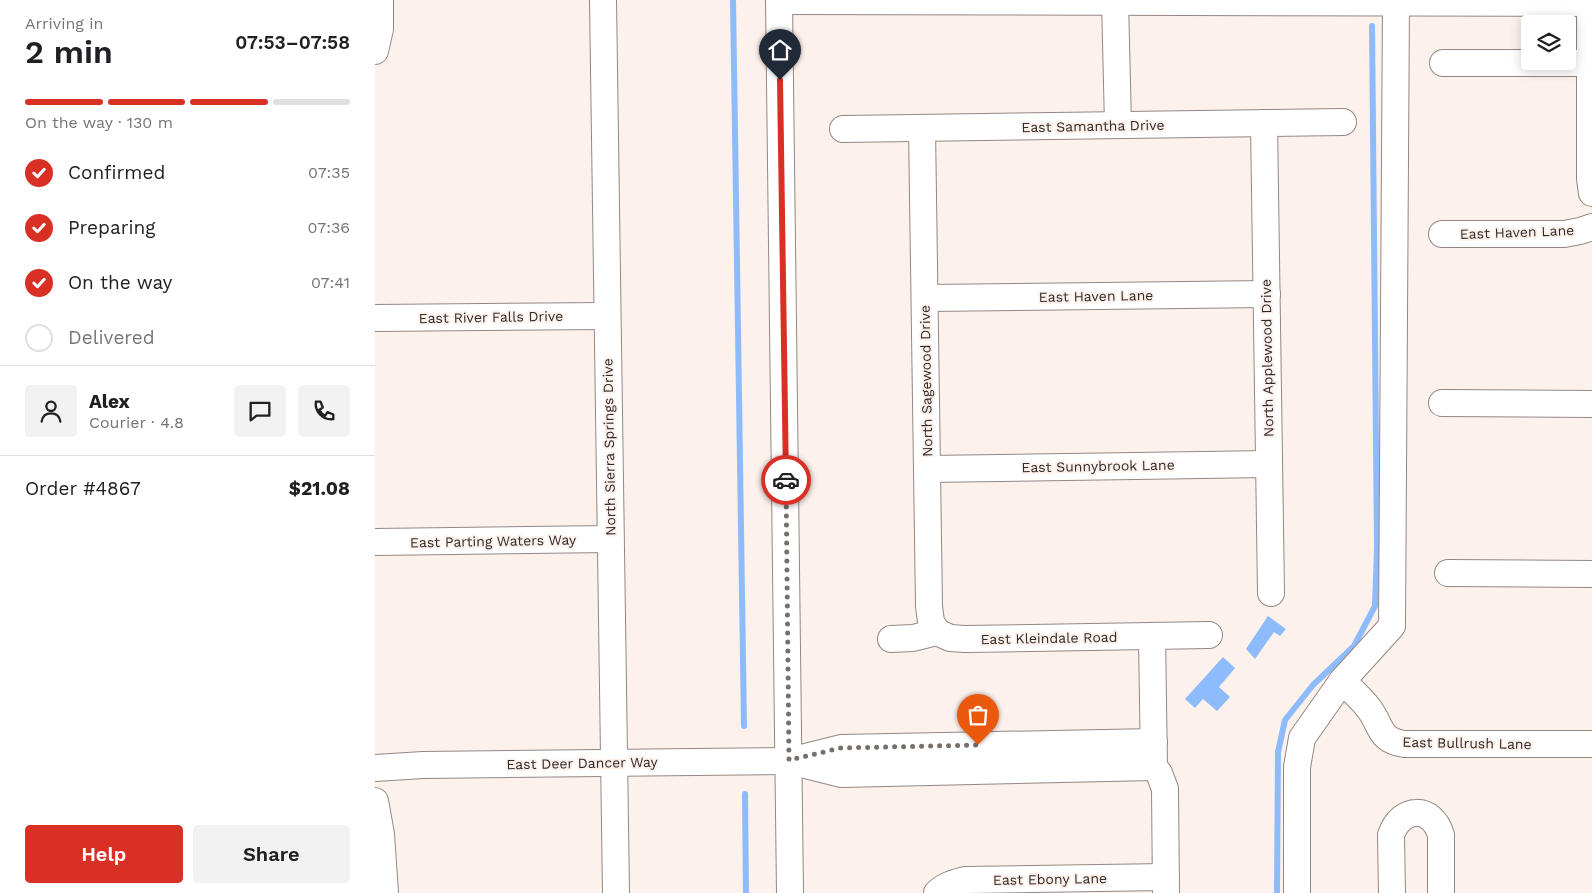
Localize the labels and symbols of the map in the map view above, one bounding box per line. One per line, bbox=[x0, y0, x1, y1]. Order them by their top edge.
pin bbox=[759, 29, 801, 80]
street label: East Samantha Drive bbox=[1021, 117, 1165, 135]
street label: East Haven Lane bbox=[1459, 222, 1575, 242]
street label: North Applewood Drive bbox=[1258, 279, 1276, 437]
street label: East Haven Lane bbox=[1039, 287, 1153, 305]
street label: North Sagewood Drive bbox=[917, 305, 935, 457]
street label: East River Falls Drive bbox=[419, 308, 563, 326]
street label: North Sierra Springs Drive bbox=[599, 358, 619, 536]
courier bbox=[761, 455, 811, 505]
street label: East Sunnybrook Lane bbox=[1021, 457, 1175, 475]
street label: East Parting Waters Way bbox=[410, 532, 577, 550]
street label: East Kleindale Road bbox=[980, 629, 1118, 647]
pin bbox=[957, 694, 999, 745]
street label: East Bullrush Lane bbox=[1402, 734, 1532, 752]
street label: East Deer Dancer Way bbox=[506, 754, 659, 772]
street label: East Ebony Lane bbox=[993, 870, 1107, 888]

